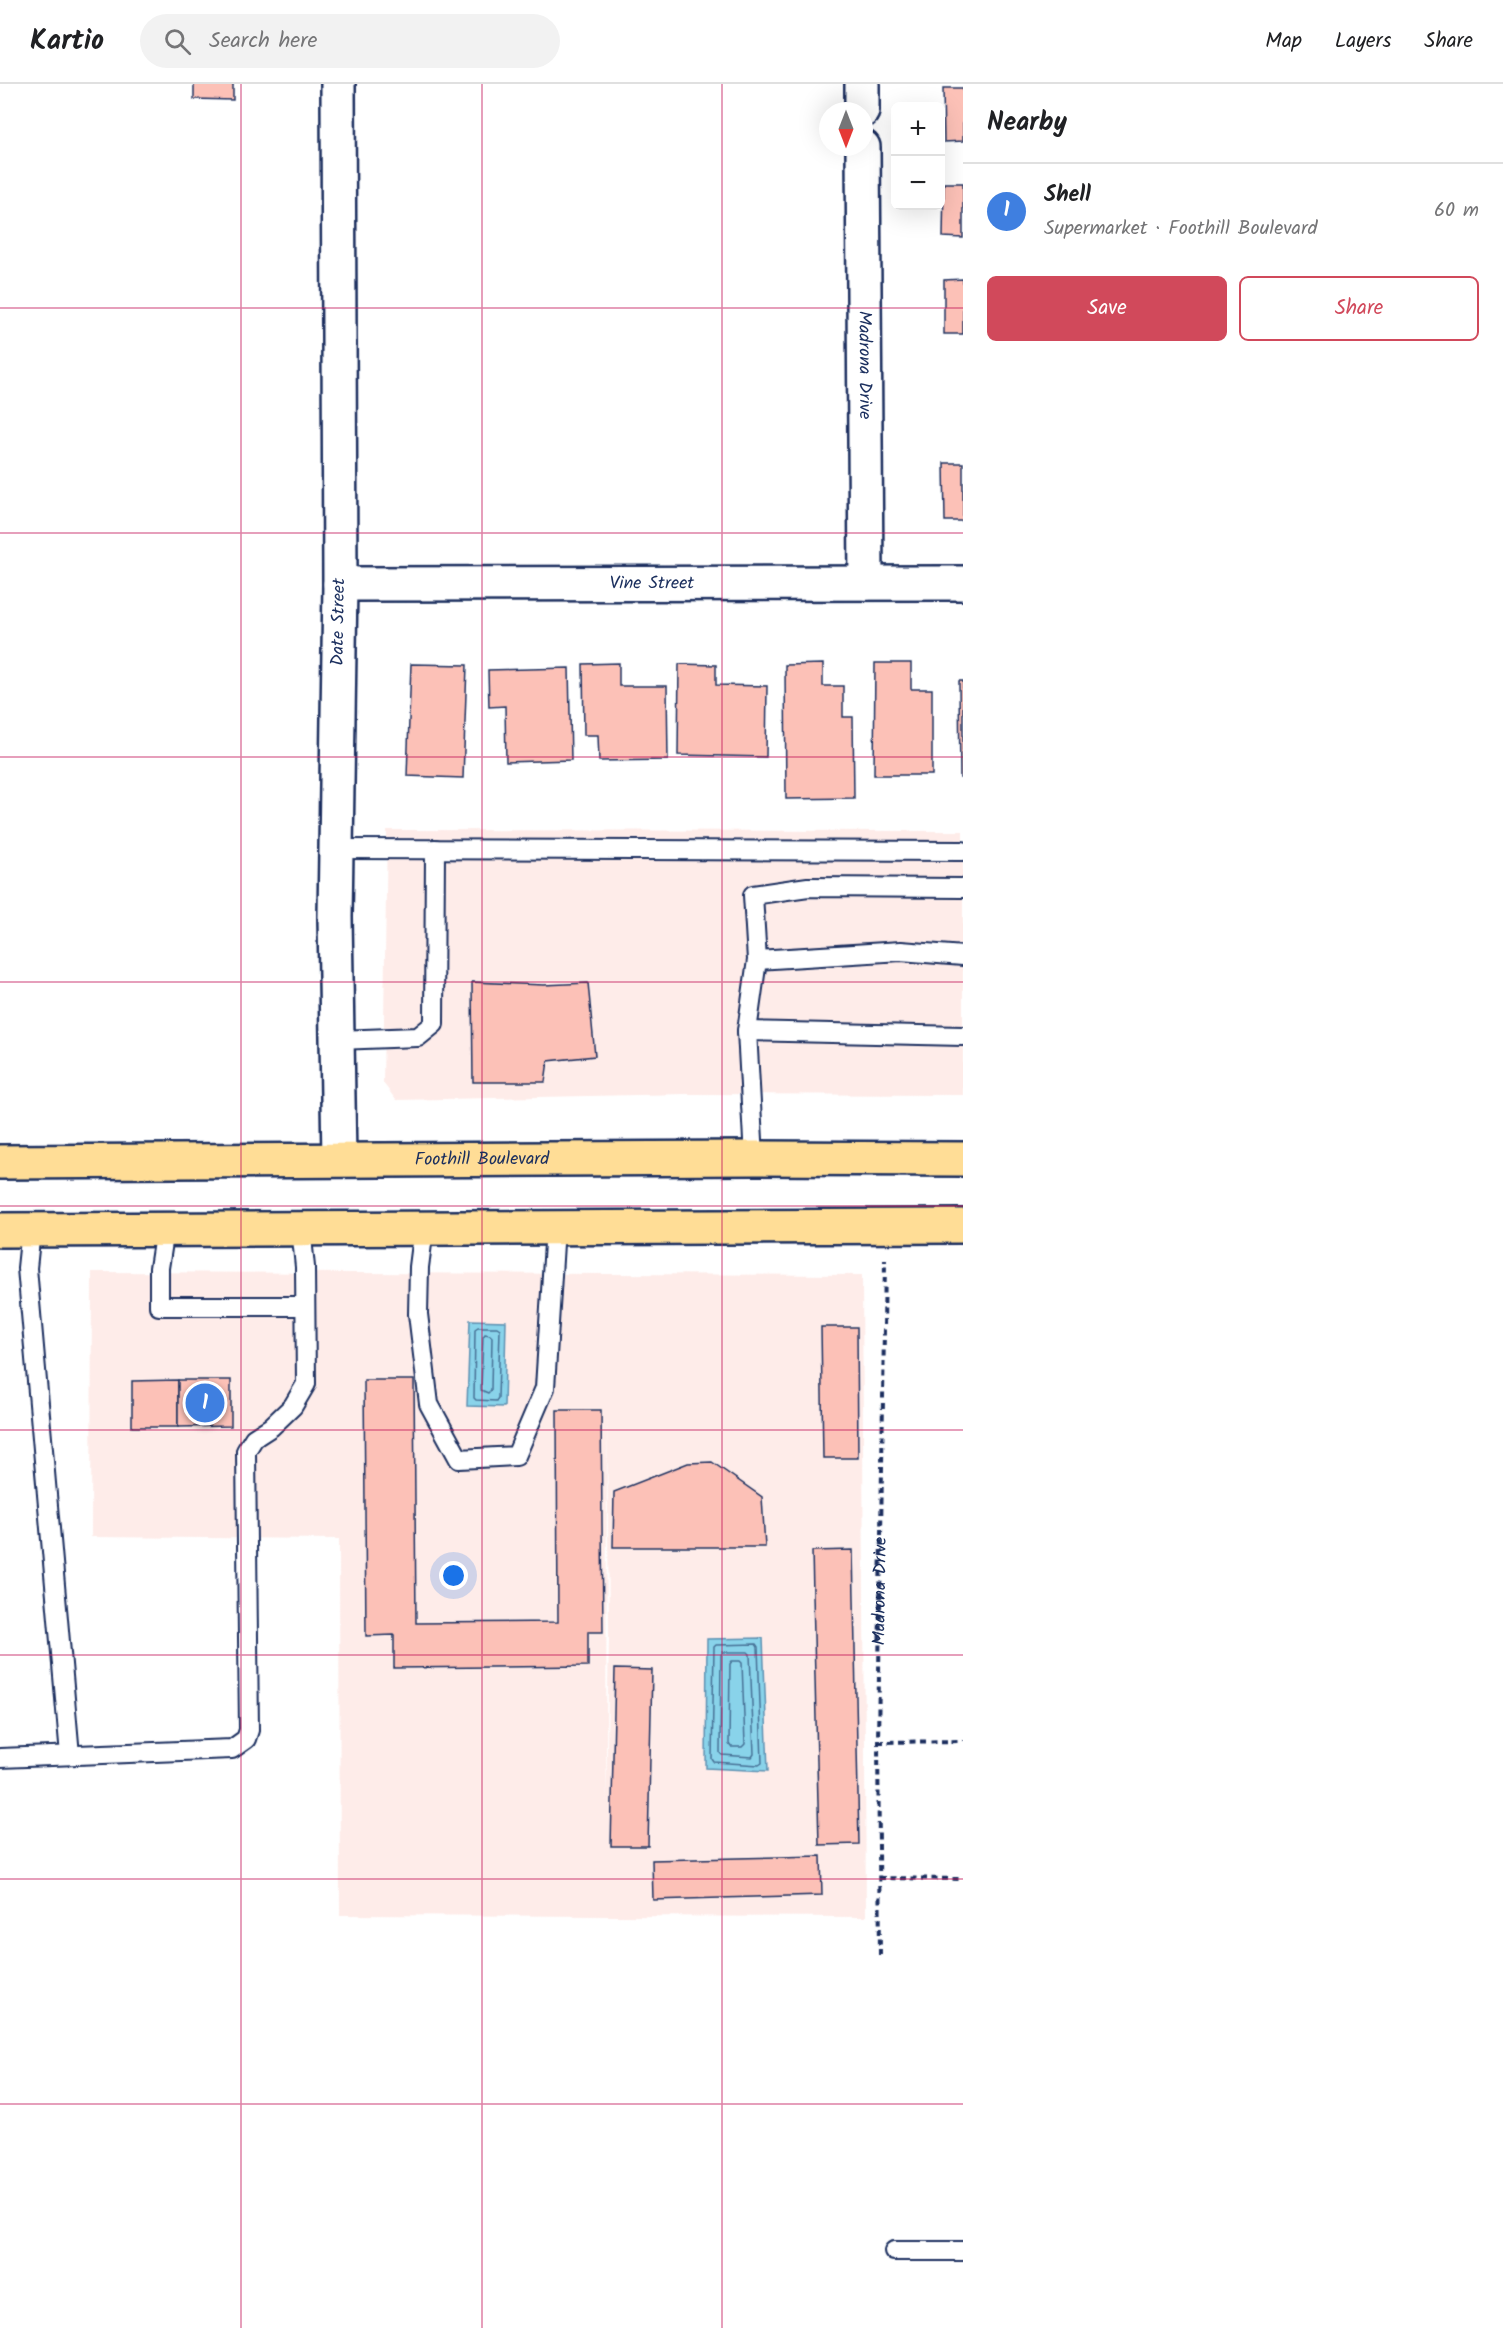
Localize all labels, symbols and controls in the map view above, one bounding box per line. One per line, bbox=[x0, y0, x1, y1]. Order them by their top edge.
search box bbox=[140, 14, 560, 68]
text: Kartio bbox=[30, 19, 104, 64]
text: Search here bbox=[209, 24, 317, 59]
icon: search bbox=[161, 25, 194, 58]
text: Map bbox=[1265, 25, 1302, 58]
text: Layers bbox=[1335, 25, 1391, 58]
text: Share bbox=[1424, 25, 1473, 58]
north arrow bbox=[819, 102, 873, 156]
map controls bbox=[891, 102, 945, 210]
button: + bbox=[891, 102, 945, 156]
text: Nearby bbox=[987, 102, 1067, 144]
button: − bbox=[891, 156, 945, 210]
text: Shell bbox=[1044, 178, 1091, 213]
text: 1 bbox=[1003, 195, 1010, 227]
text: 60 m bbox=[1434, 195, 1479, 227]
text: Supermarket · Foothill Boulevard bbox=[1044, 213, 1318, 245]
button: Save bbox=[987, 276, 1227, 341]
button: Share bbox=[1239, 276, 1479, 341]
street label: Madrona Drive bbox=[850, 311, 879, 419]
street label: Vine Street bbox=[610, 569, 695, 598]
street label: Date Street bbox=[324, 577, 354, 666]
street label: Foothill Boulevard bbox=[415, 1145, 550, 1174]
pin: 1 bbox=[186, 1380, 224, 1426]
street label: Madrona Drive bbox=[865, 1536, 895, 1646]
your location bbox=[439, 1561, 468, 1590]

